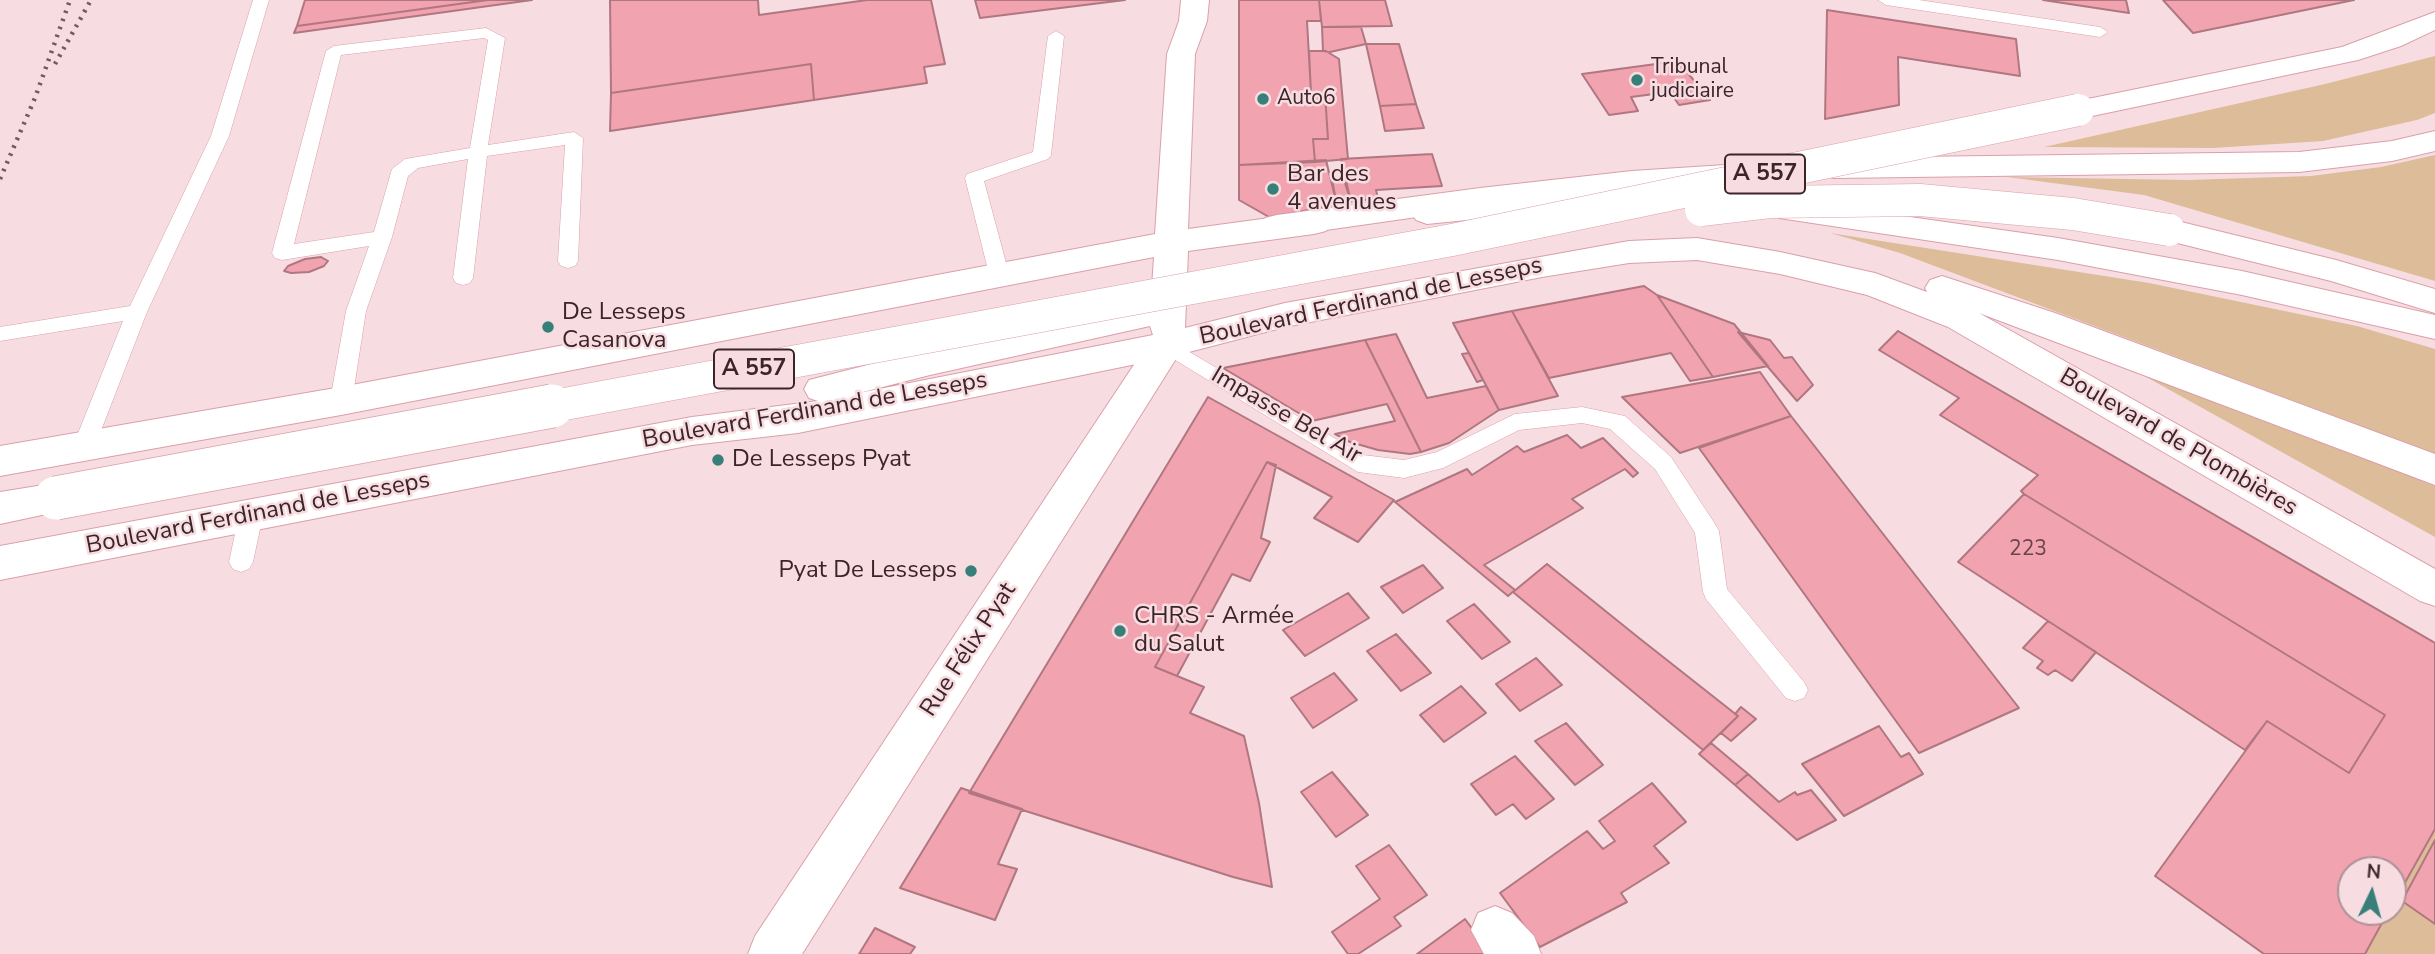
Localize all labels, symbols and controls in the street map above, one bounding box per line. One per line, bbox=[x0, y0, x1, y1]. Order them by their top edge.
place label: Tribunal judiciaire bbox=[1651, 55, 1734, 105]
marker: Tribunal judiciaire bbox=[1629, 72, 1645, 88]
place label: Auto6 bbox=[1277, 86, 1336, 112]
marker: Auto6 bbox=[1255, 91, 1271, 107]
road number: A 557 bbox=[1725, 154, 1805, 194]
place label: Bar des 4 avenues bbox=[1287, 161, 1397, 217]
marker: Bar des 4 avenues bbox=[1265, 181, 1281, 197]
street label: Boulevard Ferdinand de Lesseps bbox=[1197, 252, 1545, 352]
place label: De Lesseps Casanova bbox=[562, 299, 686, 355]
marker: De Lesseps Casanova bbox=[540, 319, 556, 335]
road number: A 557 bbox=[714, 350, 794, 388]
street label: Impasse Bel Air bbox=[1205, 361, 1367, 471]
street label: Boulevard de Plombières bbox=[2054, 363, 2302, 523]
street label: Boulevard Ferdinand de Lesseps bbox=[640, 366, 990, 456]
place label: De Lesseps Pyat bbox=[732, 446, 910, 474]
marker: De Lesseps Pyat bbox=[710, 452, 726, 468]
street label: Boulevard Ferdinand de Lesseps bbox=[84, 467, 432, 561]
house number: 223 bbox=[2009, 537, 2047, 563]
place label: Pyat De Lesseps bbox=[779, 557, 957, 585]
marker: Pyat De Lesseps bbox=[963, 563, 979, 579]
street label: Rue Félix Pyat bbox=[915, 578, 1023, 722]
place label: CHRS - Armée du Salut bbox=[1134, 603, 1294, 659]
marker: CHRS - Armée du Salut bbox=[1112, 623, 1128, 639]
north arrow bbox=[2337, 856, 2407, 926]
text: N bbox=[2365, 859, 2382, 886]

